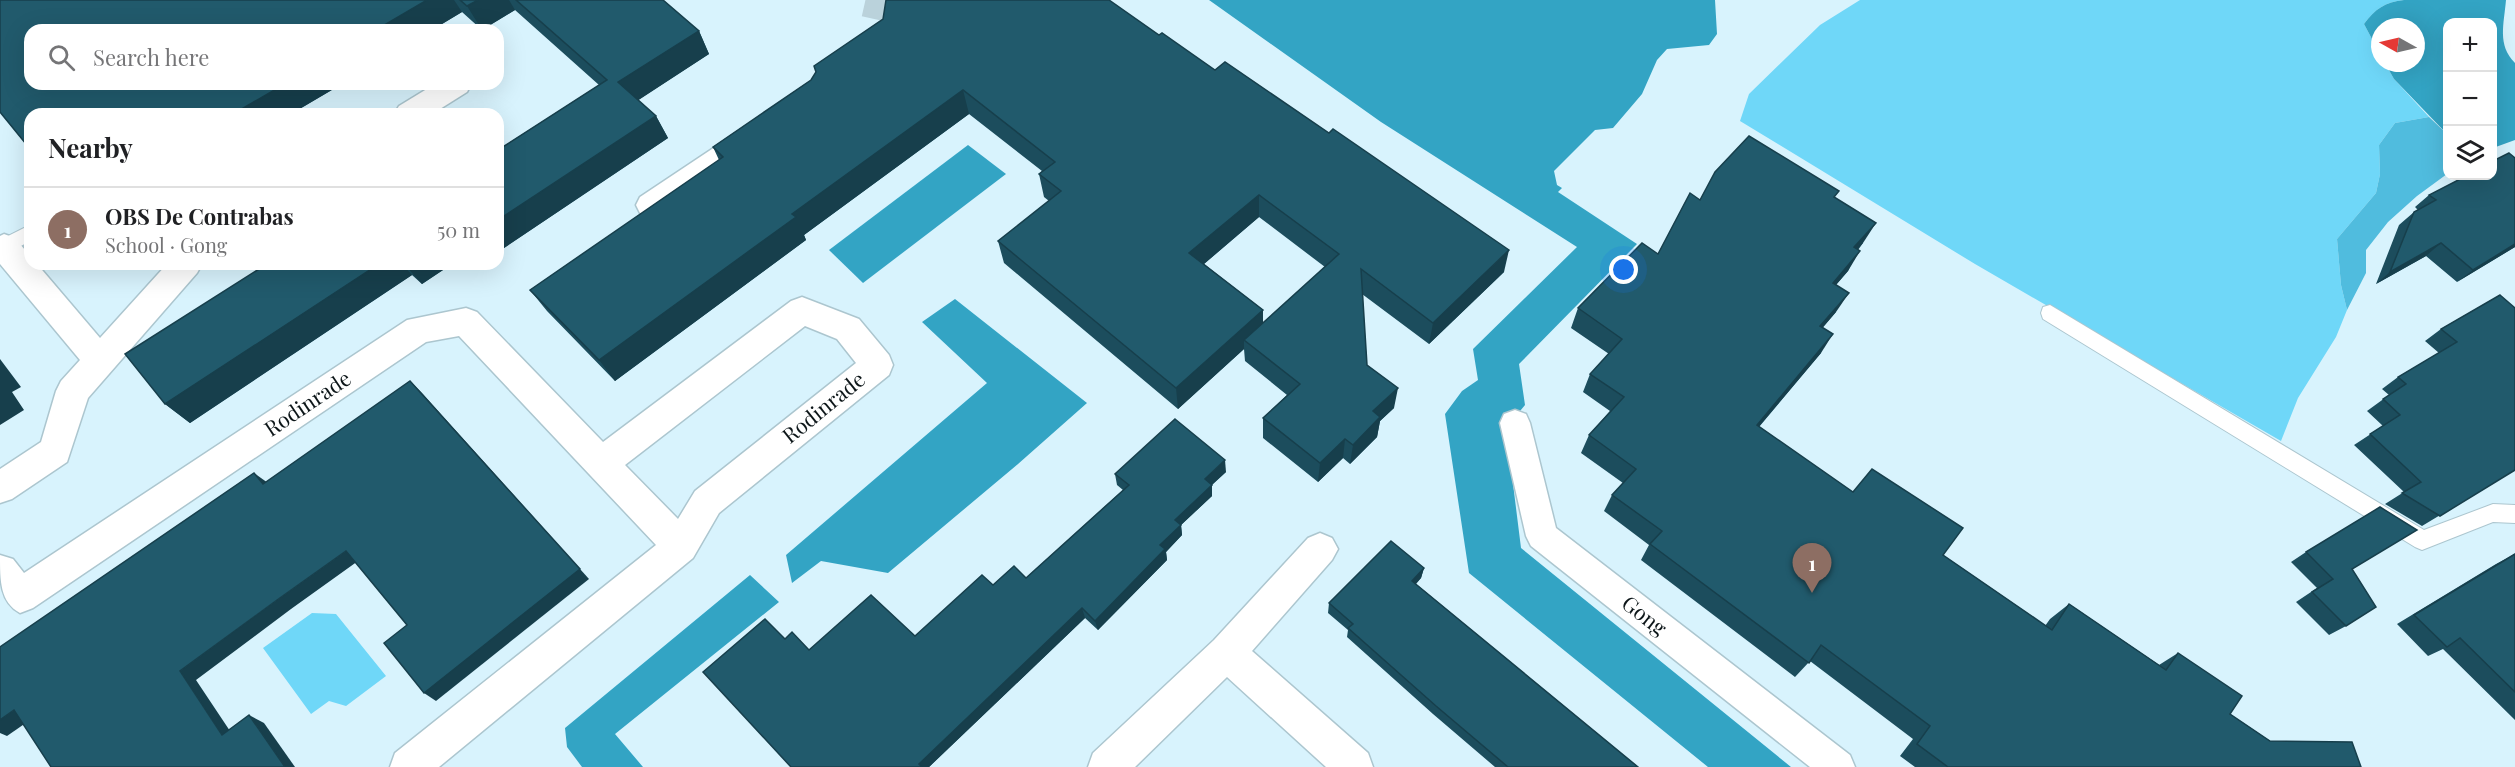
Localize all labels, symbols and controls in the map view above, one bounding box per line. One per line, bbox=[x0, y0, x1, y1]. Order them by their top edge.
north arrow bbox=[2371, 18, 2425, 72]
map controls bbox=[2443, 18, 2497, 180]
button: + bbox=[2443, 18, 2497, 72]
search box bbox=[24, 24, 504, 90]
icon: search bbox=[45, 41, 78, 74]
text: Search here bbox=[93, 42, 209, 72]
button: − bbox=[2443, 72, 2497, 126]
button: layers bbox=[2443, 126, 2497, 180]
text: Nearby bbox=[48, 130, 133, 165]
text: OBS De Contrabas bbox=[105, 201, 294, 231]
text: 1 bbox=[64, 216, 71, 243]
text: 50 m bbox=[437, 216, 480, 243]
text: School · Gong bbox=[105, 231, 227, 258]
your location bbox=[1609, 255, 1638, 284]
street label: Rodinrade bbox=[258, 363, 356, 442]
street label: Rodinrade bbox=[776, 365, 870, 448]
pin: 1 bbox=[1792, 544, 1832, 593]
street label: Gong bbox=[1617, 588, 1673, 641]

